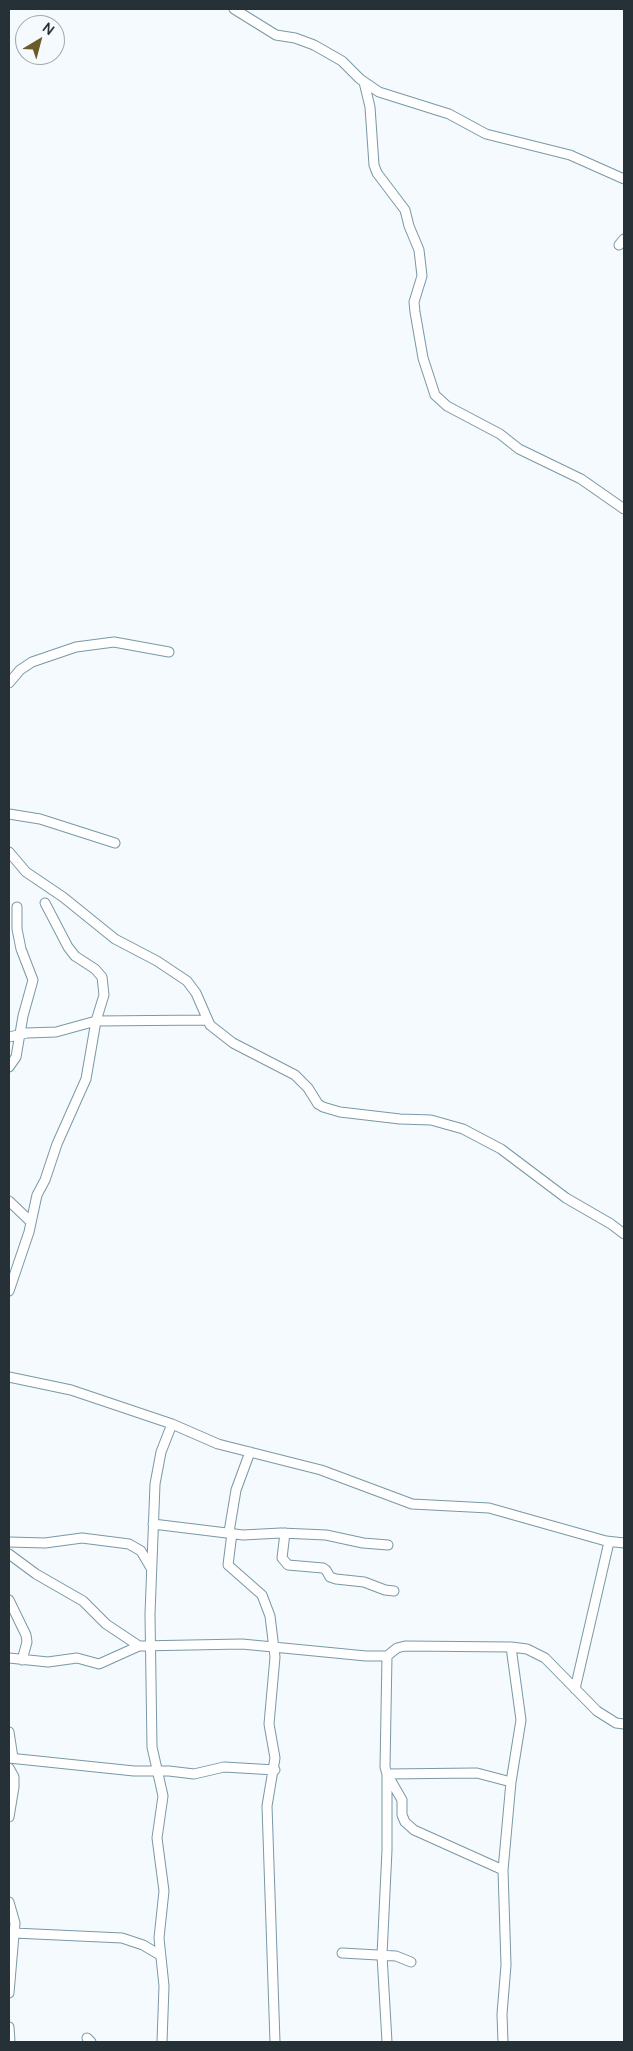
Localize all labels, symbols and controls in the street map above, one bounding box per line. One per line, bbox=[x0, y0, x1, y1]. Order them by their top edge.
north arrow bbox=[15, 15, 65, 65]
text: N bbox=[39, 18, 58, 39]

